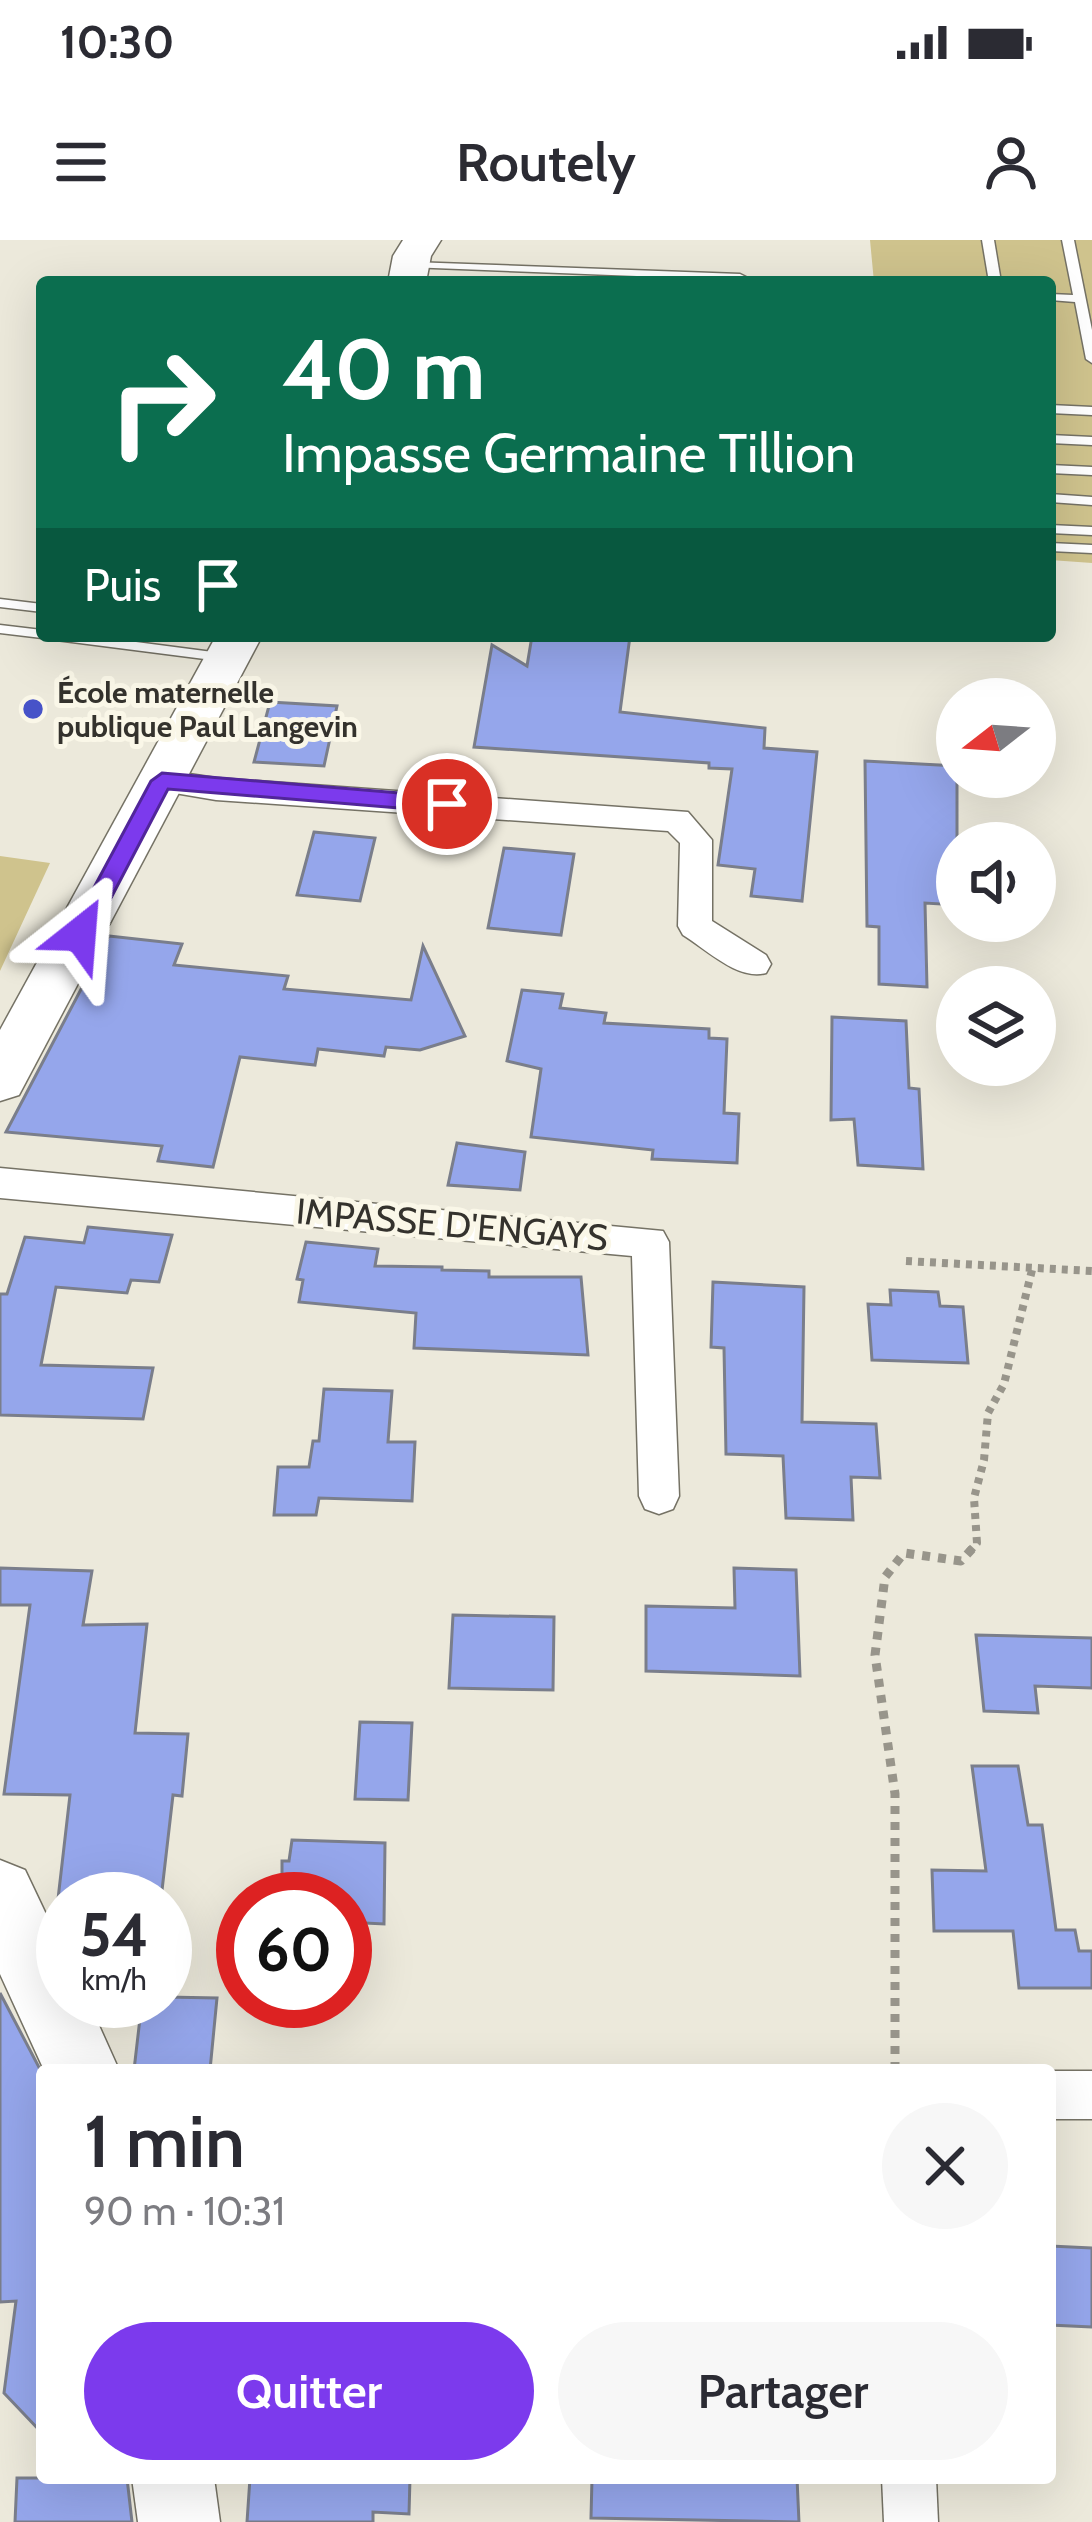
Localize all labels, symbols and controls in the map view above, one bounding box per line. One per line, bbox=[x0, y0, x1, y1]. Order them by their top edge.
text: 10:30 bbox=[60, 15, 174, 69]
icon: menu bbox=[48, 129, 114, 195]
text: Routely bbox=[456, 129, 636, 195]
icon: person bbox=[978, 129, 1044, 195]
text: 40 m bbox=[282, 318, 485, 420]
icon: right bbox=[84, 324, 240, 480]
text: Impasse Germaine Tillion bbox=[282, 420, 855, 486]
icon: arrive bbox=[185, 552, 251, 618]
text: Puis bbox=[84, 558, 161, 612]
place label: École maternelle publique Paul Langevin bbox=[57, 674, 358, 745]
north arrow bbox=[936, 678, 1056, 798]
map controls bbox=[936, 678, 1056, 1086]
marker: École maternelle publique Paul Langevin bbox=[20, 696, 46, 722]
pin bbox=[396, 753, 498, 855]
icon: arrive bbox=[414, 771, 480, 837]
button: sound bbox=[936, 822, 1056, 942]
position arrow bbox=[17, 871, 143, 997]
button: layers bbox=[936, 966, 1056, 1086]
street label: IMPASSE D'ENGAYS bbox=[294, 1188, 610, 1260]
speed limit sign: 60 bbox=[216, 1872, 372, 2028]
text: 54 bbox=[79, 1898, 149, 1971]
text: km/h bbox=[81, 1961, 147, 1998]
text: 1 min bbox=[84, 2098, 245, 2185]
button: close bbox=[882, 2103, 1008, 2229]
text: 90 m · 10:31 bbox=[84, 2187, 285, 2235]
button: Quitter bbox=[84, 2322, 534, 2460]
button: Partager bbox=[558, 2322, 1008, 2460]

